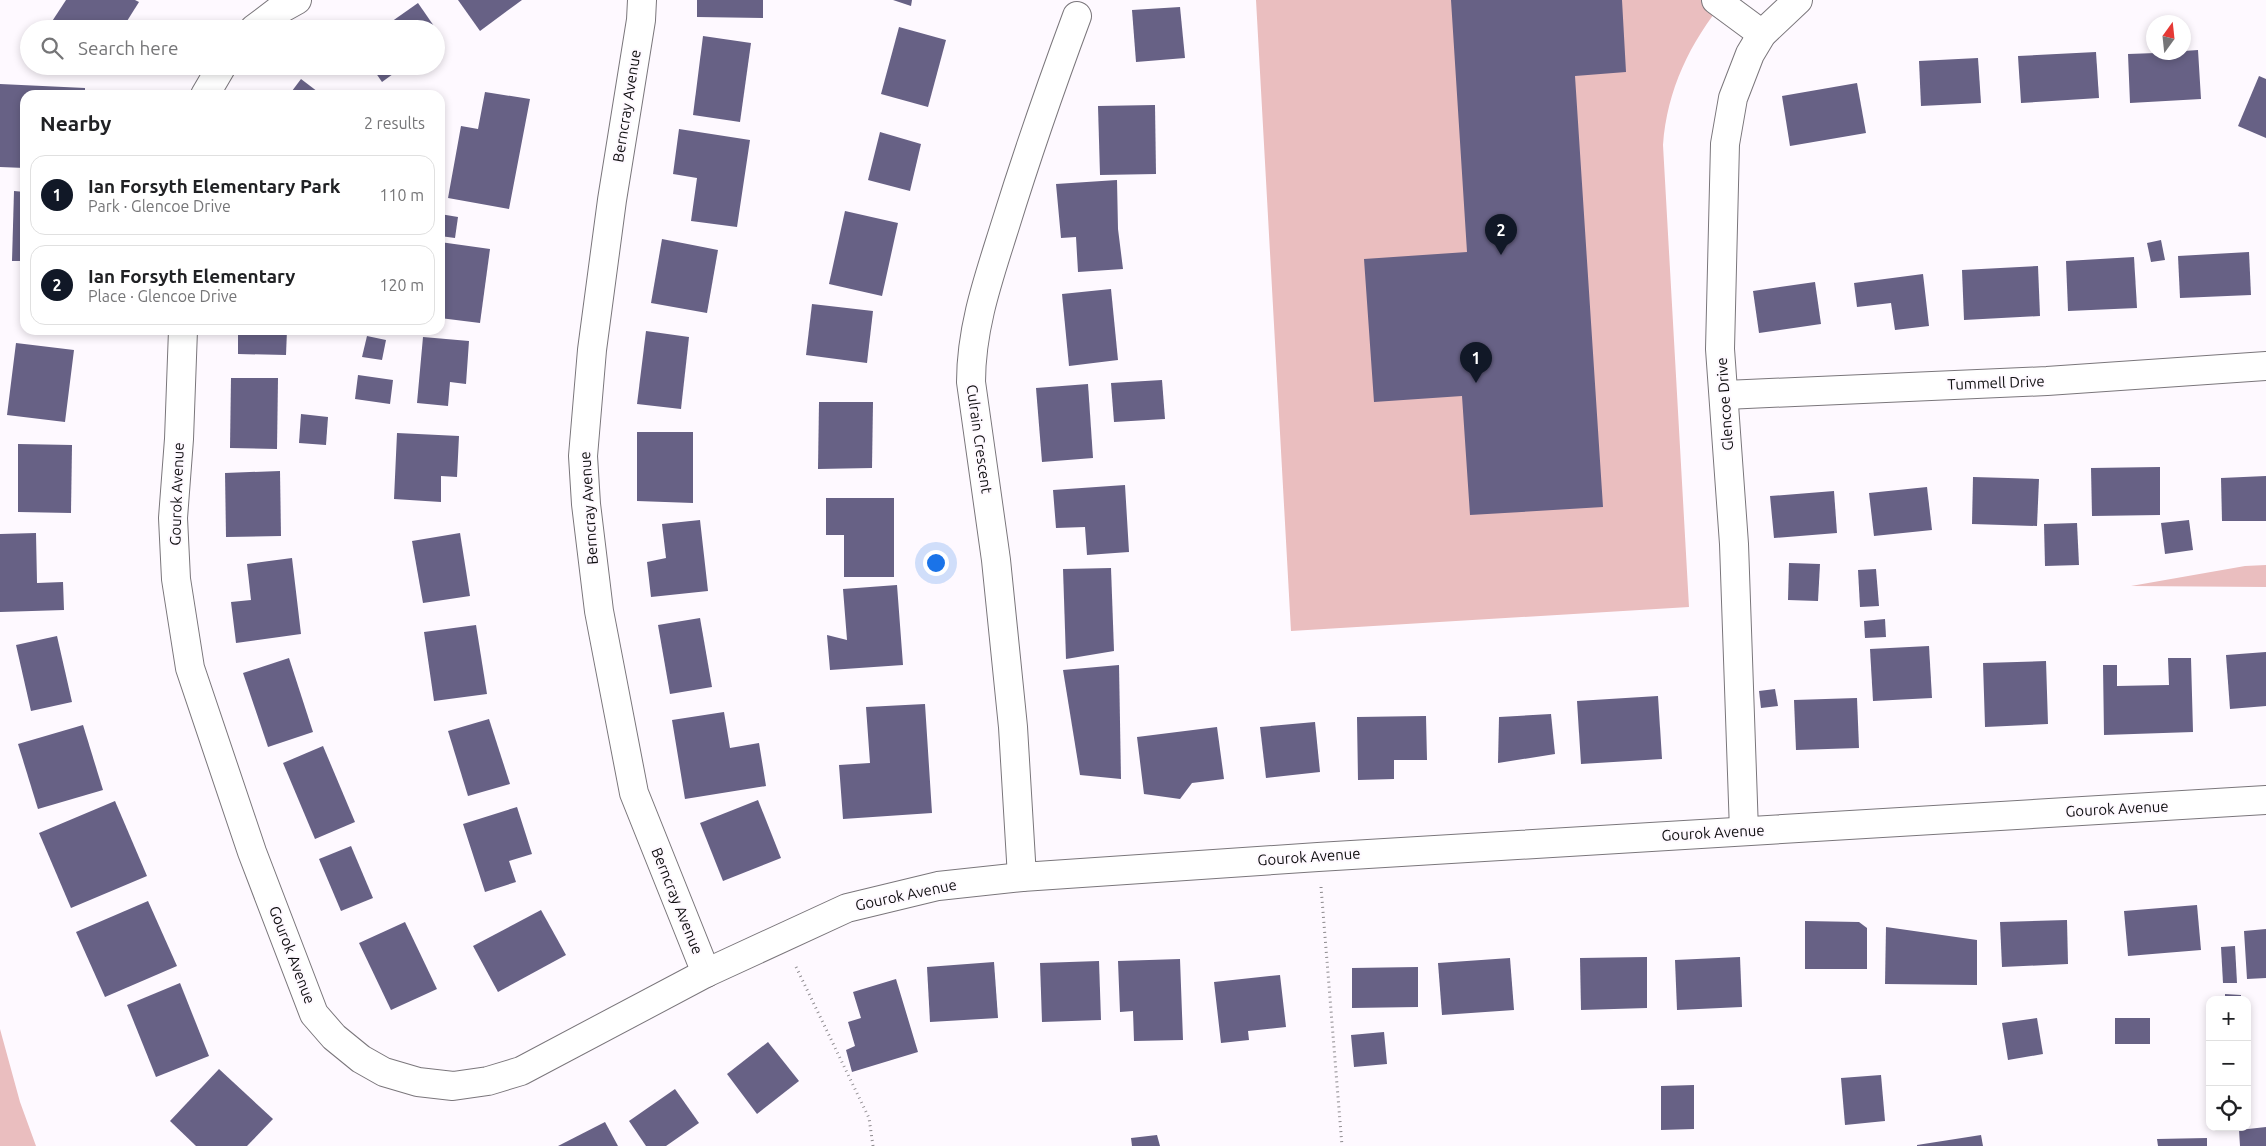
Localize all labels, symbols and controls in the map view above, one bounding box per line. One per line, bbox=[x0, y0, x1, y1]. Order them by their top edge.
north arrow bbox=[2146, 15, 2191, 60]
search box bbox=[20, 20, 445, 75]
icon: search bbox=[38, 34, 66, 62]
text: Search here bbox=[78, 37, 178, 59]
street label: Berncray Avenue bbox=[609, 48, 644, 163]
text: Nearby bbox=[40, 111, 111, 135]
text: 2 results bbox=[364, 114, 425, 132]
text: Ian Forsyth Elementary Park bbox=[88, 175, 340, 197]
text: 1 bbox=[52, 186, 62, 204]
text: 110 m bbox=[379, 186, 424, 204]
text: Park · Glencoe Drive bbox=[88, 197, 231, 215]
pin: 2 bbox=[1485, 214, 1517, 255]
text: Ian Forsyth Elementary bbox=[88, 265, 295, 287]
text: 2 bbox=[52, 276, 62, 294]
text: 120 m bbox=[379, 276, 424, 294]
text: Place · Glencoe Drive bbox=[88, 287, 237, 305]
pin: 1 bbox=[1460, 342, 1492, 383]
street label: Glencoe Drive bbox=[1713, 357, 1736, 451]
street label: Tummell Drive bbox=[1947, 372, 2045, 393]
street label: Culrain Crescent bbox=[963, 383, 996, 495]
street label: Gourok Avenue bbox=[166, 442, 187, 546]
street label: Berncray Avenue bbox=[576, 451, 601, 565]
your location bbox=[923, 550, 949, 576]
street label: Gourok Avenue bbox=[2065, 797, 2169, 820]
street label: Gourok Avenue bbox=[1661, 821, 1765, 844]
street label: Gourok Avenue bbox=[1257, 844, 1361, 869]
street label: Berncray Avenue bbox=[648, 845, 707, 957]
street label: Gourok Avenue bbox=[854, 875, 958, 914]
street label: Gourok Avenue bbox=[266, 904, 319, 1006]
map controls bbox=[2206, 996, 2251, 1131]
button: + bbox=[2206, 996, 2251, 1041]
button: − bbox=[2206, 1041, 2251, 1086]
button: locate bbox=[2206, 1086, 2251, 1131]

